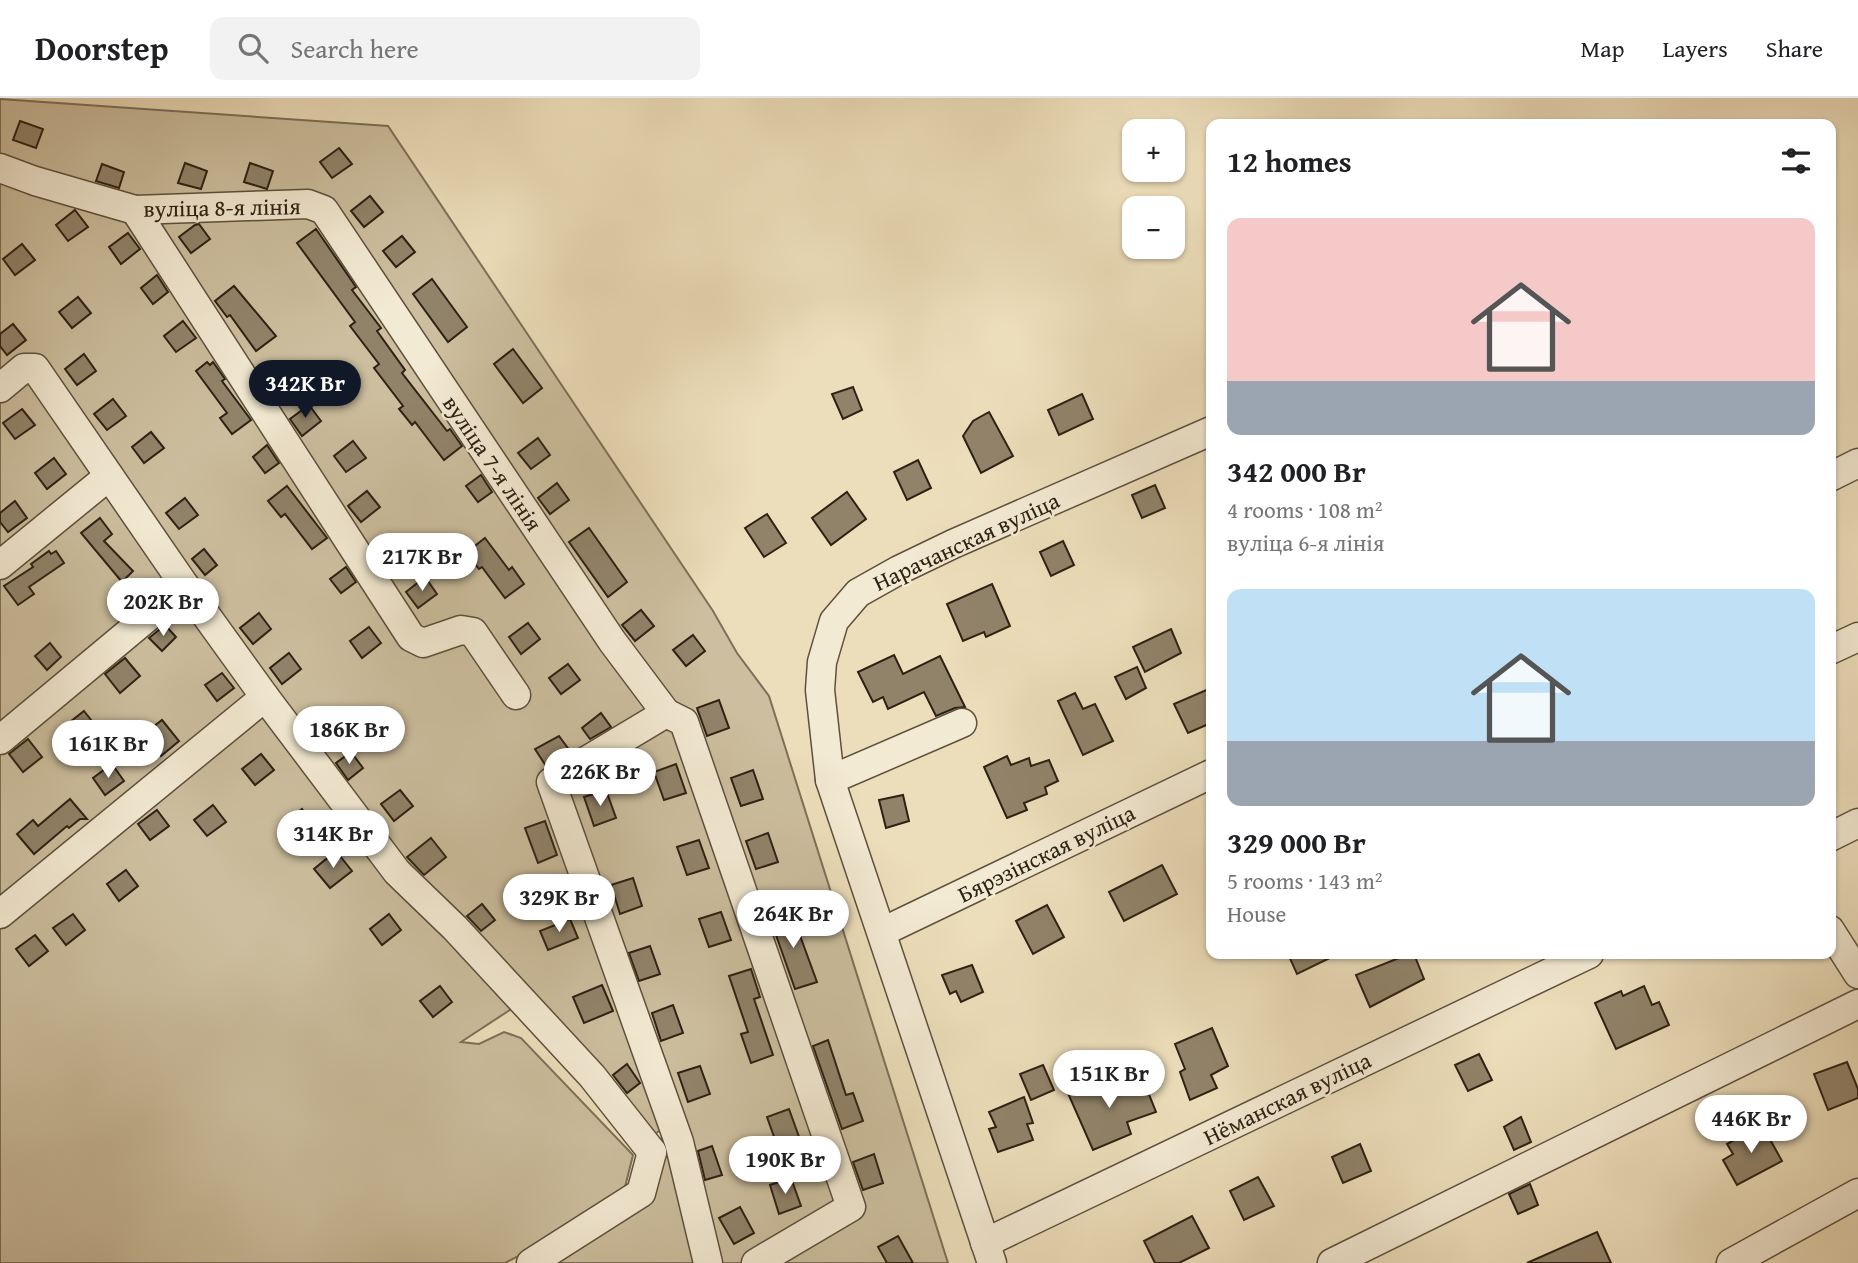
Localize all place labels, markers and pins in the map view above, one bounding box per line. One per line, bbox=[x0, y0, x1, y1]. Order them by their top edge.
pin: 342K Br bbox=[240, 360, 370, 420]
pin: 217K Br bbox=[357, 533, 487, 593]
pin: 202K Br bbox=[98, 578, 228, 638]
pin: 186K Br bbox=[284, 706, 414, 766]
pin: 161K Br bbox=[43, 720, 173, 780]
pin: 226K Br bbox=[535, 748, 665, 808]
pin: 314K Br bbox=[268, 810, 398, 870]
pin: 329K Br bbox=[494, 874, 624, 934]
pin: 264K Br bbox=[728, 890, 858, 950]
pin: 151K Br bbox=[1044, 1051, 1174, 1110]
pin: 446K Br bbox=[1686, 1096, 1816, 1155]
pin: 190K Br bbox=[720, 1136, 850, 1196]

